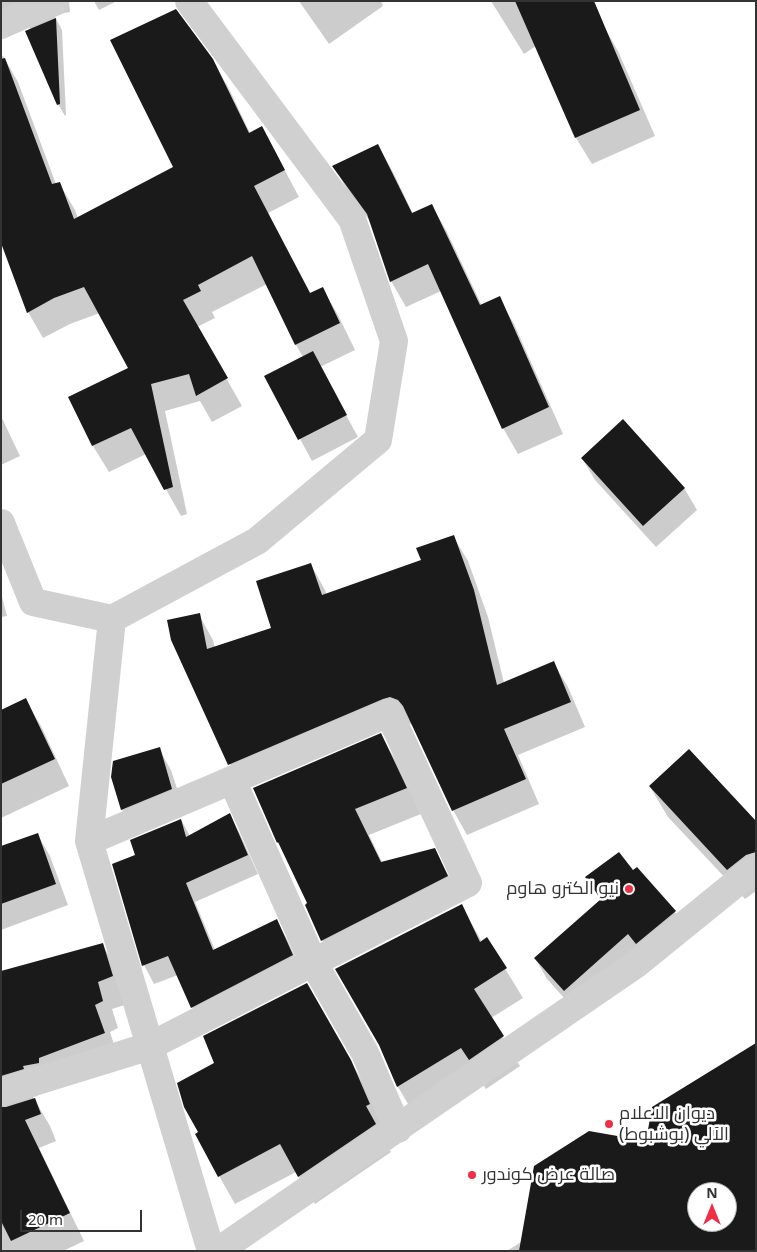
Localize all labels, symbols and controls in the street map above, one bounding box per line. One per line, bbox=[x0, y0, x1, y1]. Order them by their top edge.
place label: نيو الكترو هاوم bbox=[506, 878, 619, 900]
marker: نيو الكترو هاوم bbox=[623, 883, 635, 895]
place label: ديوان الاعلام الآلي (بوشبوط) bbox=[619, 1103, 729, 1146]
marker: ديوان الاعلام الآلي (بوشبوط) bbox=[603, 1118, 615, 1130]
place label: صالة عرض كوندور bbox=[482, 1164, 615, 1186]
marker: صالة عرض كوندور bbox=[466, 1169, 478, 1181]
north arrow bbox=[687, 1182, 737, 1232]
text: N bbox=[706, 1183, 718, 1202]
scale bar bbox=[22, 1200, 145, 1232]
text: 20 m bbox=[28, 1209, 63, 1229]

